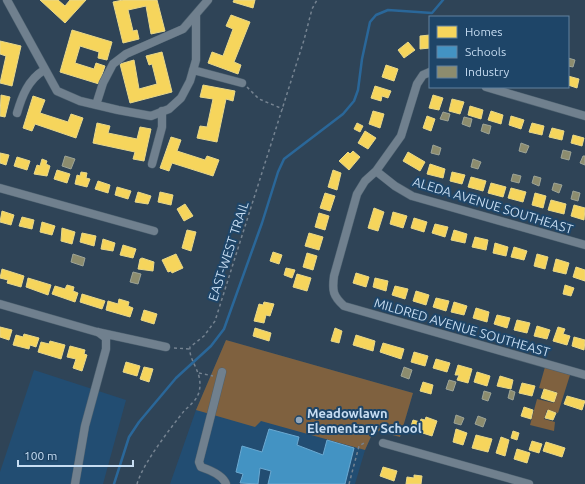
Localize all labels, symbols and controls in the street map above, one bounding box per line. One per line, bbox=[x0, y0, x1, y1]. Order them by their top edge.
legend bbox=[429, 16, 569, 88]
text: Homes bbox=[465, 25, 503, 38]
text: Schools bbox=[465, 45, 506, 58]
text: Industry bbox=[465, 65, 510, 78]
street label: ALEDA AVENUE SOUTHEAST bbox=[411, 174, 575, 236]
street label: EAST-WEST TRAIL bbox=[205, 199, 251, 303]
street label: MILDRED AVENUE SOUTHEAST bbox=[373, 295, 551, 359]
place label: Meadowlawn Elementary School bbox=[307, 406, 422, 435]
marker: Meadowlawn Elementary School bbox=[294, 415, 304, 425]
scale bar bbox=[18, 442, 133, 468]
text: 100 m bbox=[24, 449, 57, 462]

